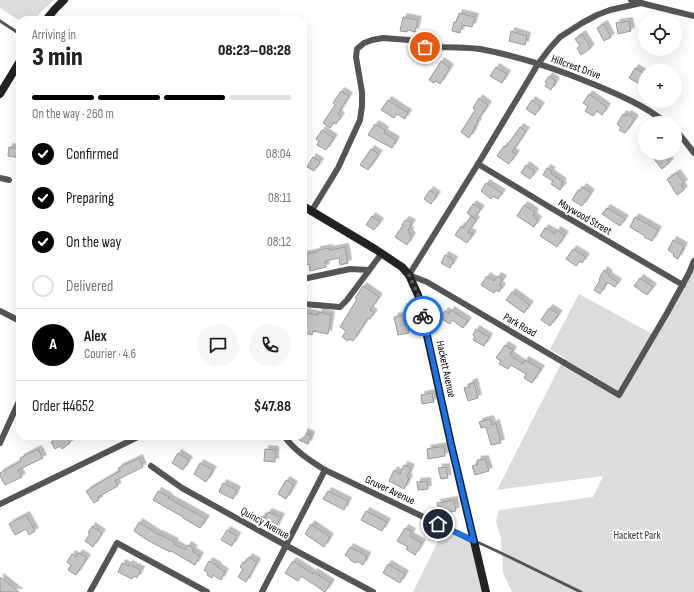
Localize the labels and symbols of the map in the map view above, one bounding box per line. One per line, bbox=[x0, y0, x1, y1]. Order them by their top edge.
pin bbox=[408, 30, 442, 64]
street label: Hillcrest Drive bbox=[549, 52, 603, 82]
street label: Maywood Street bbox=[556, 196, 615, 238]
courier bbox=[403, 296, 443, 336]
street label: Park Road bbox=[501, 310, 539, 340]
street label: Hackett Avenue bbox=[434, 339, 458, 399]
street label: Gruver Avenue bbox=[363, 473, 417, 507]
street label: Quincy Avenue bbox=[238, 504, 292, 542]
pin bbox=[421, 507, 455, 541]
park label: Hackett Park bbox=[613, 529, 661, 542]

